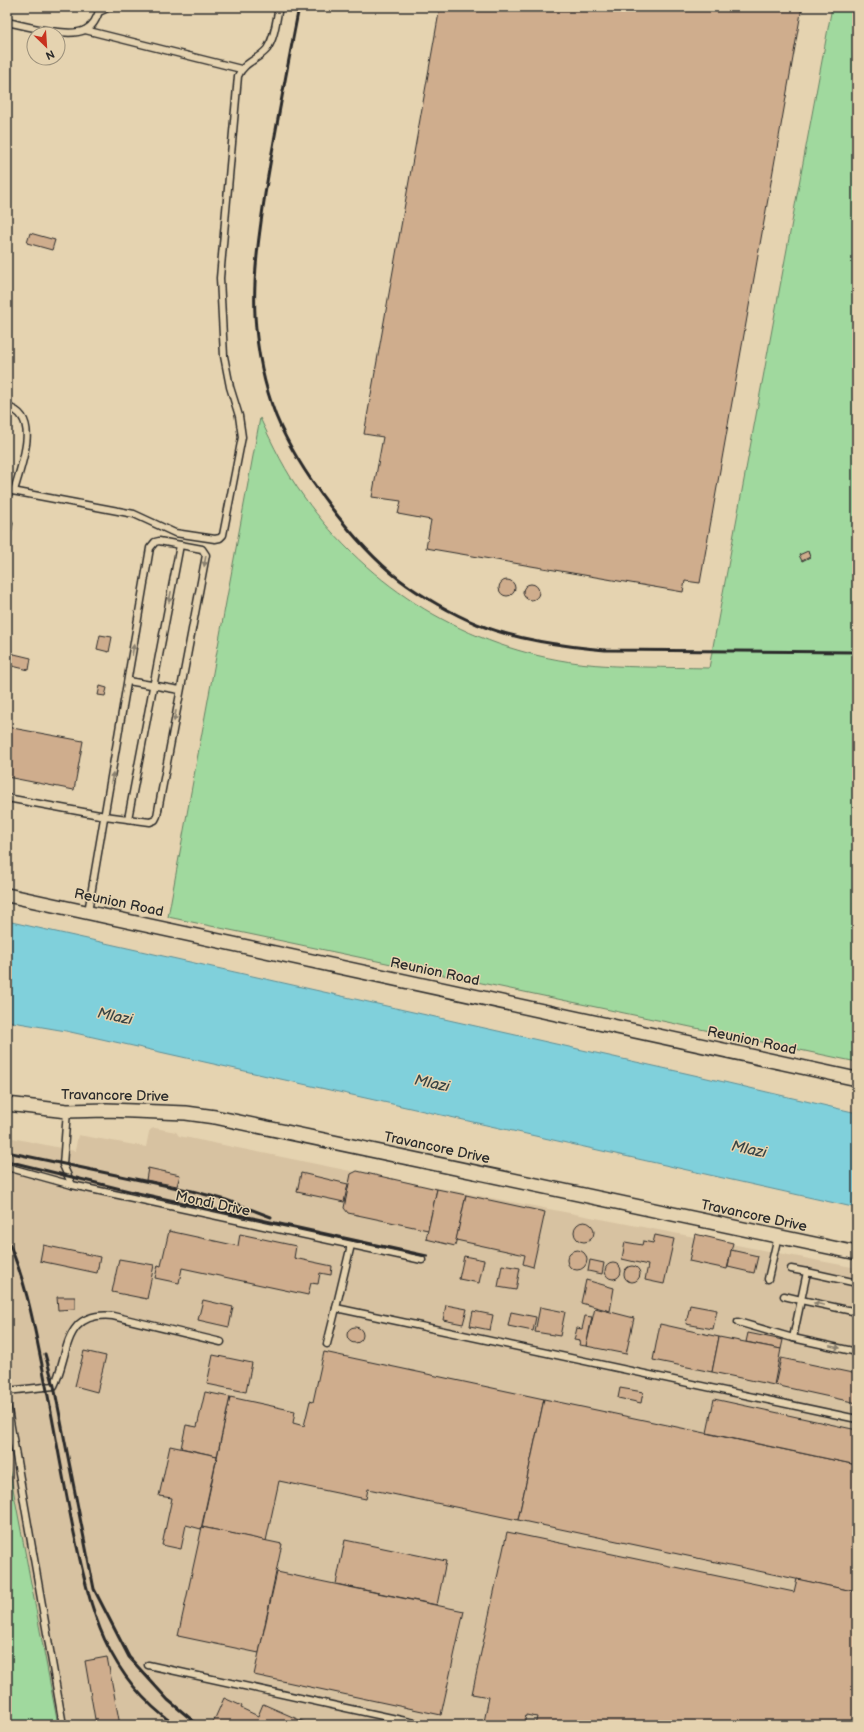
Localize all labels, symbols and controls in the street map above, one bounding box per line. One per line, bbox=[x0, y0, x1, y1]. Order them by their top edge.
north arrow bbox=[26, 26, 66, 66]
text: N bbox=[44, 47, 57, 62]
one-way arrow bbox=[202, 554, 208, 567]
one-way arrow bbox=[167, 590, 173, 603]
one-way arrow bbox=[130, 643, 136, 656]
one-way arrow bbox=[172, 710, 178, 722]
one-way arrow bbox=[109, 772, 115, 784]
street label: Reunion Road bbox=[73, 885, 165, 920]
street label: Reunion Road bbox=[389, 954, 481, 989]
water label: Mlazi bbox=[96, 1004, 135, 1030]
street label: Reunion Road bbox=[706, 1023, 798, 1058]
water label: Mlazi bbox=[413, 1071, 452, 1097]
street label: Travancore Drive bbox=[61, 1086, 169, 1105]
street label: Travancore Drive bbox=[382, 1128, 491, 1167]
water label: Mlazi bbox=[730, 1137, 769, 1163]
street label: Mondi Drive bbox=[174, 1187, 252, 1220]
street label: Travancore Drive bbox=[699, 1196, 808, 1235]
one-way arrow bbox=[813, 1300, 825, 1306]
one-way arrow bbox=[829, 1344, 841, 1350]

